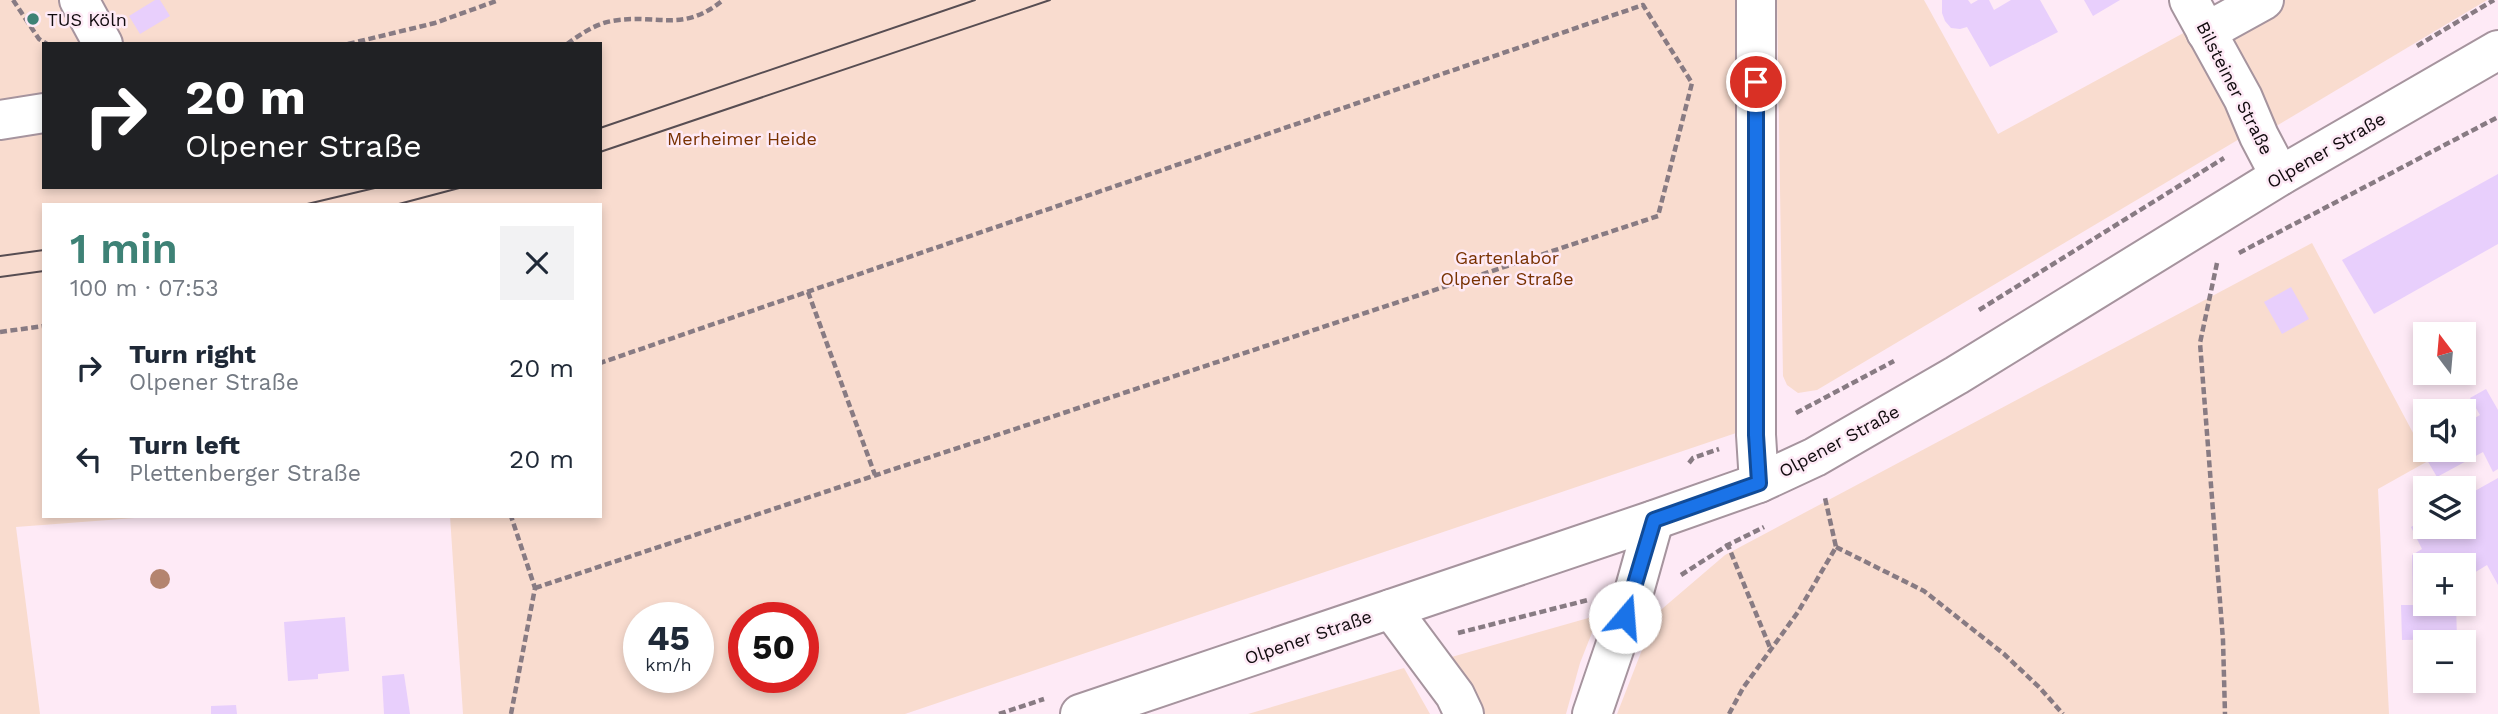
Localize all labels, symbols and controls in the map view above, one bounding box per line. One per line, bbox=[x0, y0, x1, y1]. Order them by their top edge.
place label: TUS Köln bbox=[47, 9, 127, 30]
marker: TUS Köln bbox=[25, 11, 41, 27]
street label: Bilsteiner Straße bbox=[2192, 18, 2278, 158]
pin bbox=[1726, 52, 1786, 112]
icon: arrive bbox=[1737, 63, 1775, 101]
text: 20 m bbox=[185, 68, 306, 126]
icon: right bbox=[70, 70, 161, 161]
street label: Olpener Straße bbox=[2263, 108, 2389, 192]
text: Olpener Straße bbox=[185, 127, 422, 165]
park label: Merheimer Heide bbox=[667, 128, 817, 149]
text: 1 min bbox=[70, 224, 178, 273]
button: close bbox=[500, 226, 574, 300]
park label: Gartenlabor Olpener Straße bbox=[1440, 247, 1574, 289]
text: 100 m · 07:53 bbox=[70, 275, 219, 302]
north arrow bbox=[2413, 322, 2476, 385]
map controls bbox=[2413, 322, 2476, 693]
text: Turn right bbox=[129, 339, 256, 369]
icon: right bbox=[70, 349, 108, 387]
text: 20 m bbox=[509, 353, 574, 383]
text: Olpener Straße bbox=[129, 369, 299, 396]
button: sound bbox=[2413, 399, 2476, 462]
street label: Olpener Straße bbox=[1775, 400, 1903, 482]
text: Turn left bbox=[129, 430, 240, 460]
icon: left bbox=[70, 440, 108, 478]
text: 20 m bbox=[509, 444, 574, 474]
text: Plettenberger Straße bbox=[129, 460, 361, 487]
button: layers bbox=[2413, 476, 2476, 539]
button: + bbox=[2413, 553, 2476, 616]
position arrow bbox=[1588, 580, 1662, 654]
speed limit sign: 50 bbox=[728, 602, 819, 693]
street label: Olpener Straße bbox=[1242, 605, 1374, 669]
text: 45 bbox=[647, 617, 690, 659]
button: − bbox=[2413, 630, 2476, 693]
text: km/h bbox=[645, 654, 692, 675]

